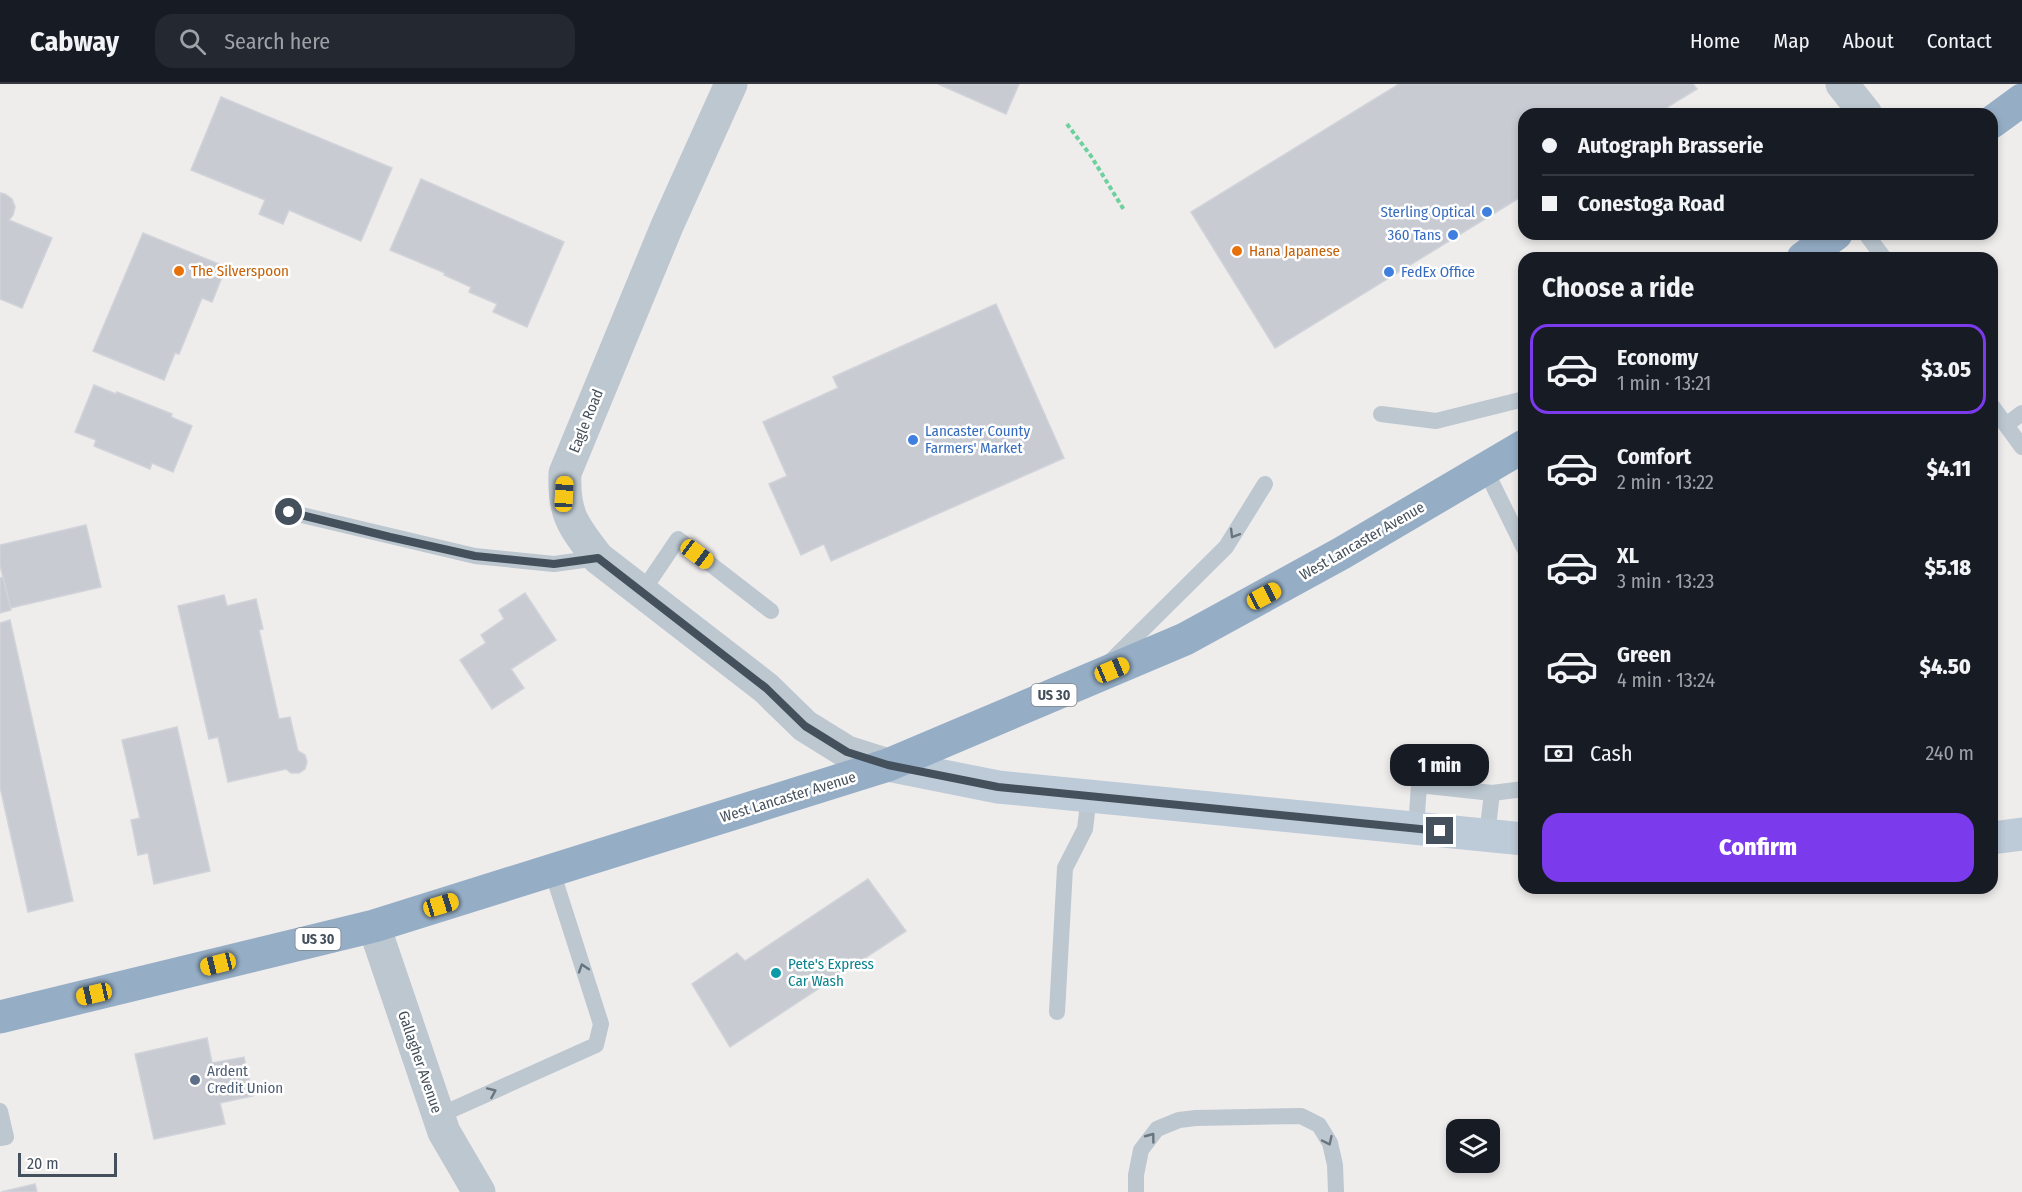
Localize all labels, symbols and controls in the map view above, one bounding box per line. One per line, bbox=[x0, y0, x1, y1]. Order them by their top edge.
search box bbox=[155, 14, 575, 68]
text: Cabway bbox=[30, 25, 119, 58]
icon: search bbox=[176, 25, 209, 58]
text: Search here bbox=[224, 28, 330, 55]
text: Home bbox=[1690, 28, 1740, 54]
text: Map bbox=[1773, 28, 1810, 54]
text: About bbox=[1843, 28, 1894, 54]
text: Contact bbox=[1927, 28, 1992, 54]
text: Autograph Brasserie bbox=[1578, 132, 1764, 159]
text: Conestoga Road bbox=[1578, 190, 1725, 217]
place label: Sterling Optical bbox=[1380, 203, 1475, 221]
marker: Sterling Optical bbox=[1480, 205, 1494, 219]
place label: 360 Tans bbox=[1388, 226, 1441, 244]
marker: 360 Tans bbox=[1446, 228, 1460, 242]
place label: Hana Japanese bbox=[1249, 242, 1340, 260]
marker: Hana Japanese bbox=[1230, 244, 1244, 258]
place label: The Silverspoon bbox=[191, 262, 289, 280]
place label: FedEx Office bbox=[1401, 263, 1475, 281]
marker: The Silverspoon bbox=[172, 264, 186, 278]
marker: FedEx Office bbox=[1382, 265, 1396, 279]
text: Choose a ride bbox=[1542, 272, 1694, 304]
icon: car bbox=[1545, 342, 1599, 396]
text: Economy bbox=[1617, 344, 1698, 371]
text: $3.05 bbox=[1921, 356, 1971, 383]
text: 1 min · 13:21 bbox=[1617, 371, 1711, 395]
street label: Eagle Road bbox=[565, 387, 607, 455]
place label: Lancaster County Farmers' Market bbox=[925, 422, 1030, 457]
marker: Lancaster County Farmers' Market bbox=[906, 433, 920, 447]
icon: car bbox=[1545, 441, 1599, 495]
text: Comfort bbox=[1617, 443, 1691, 470]
text: $4.11 bbox=[1927, 455, 1971, 482]
text: 2 min · 13:22 bbox=[1617, 470, 1714, 494]
car bbox=[554, 476, 574, 512]
route start bbox=[275, 498, 302, 525]
street label: West Lancaster Avenue bbox=[1296, 498, 1428, 584]
one-way arrow bbox=[1230, 528, 1242, 538]
car bbox=[677, 536, 717, 572]
icon: car bbox=[1545, 540, 1599, 594]
text: XL bbox=[1617, 542, 1639, 569]
text: $5.18 bbox=[1925, 554, 1971, 581]
text: 3 min · 13:23 bbox=[1617, 569, 1714, 593]
car bbox=[1244, 580, 1284, 612]
icon: car bbox=[1545, 639, 1599, 693]
text: Green bbox=[1617, 641, 1671, 668]
text: $4.50 bbox=[1920, 653, 1971, 680]
car bbox=[1092, 655, 1132, 685]
text: 4 min · 13:24 bbox=[1617, 668, 1715, 692]
road number: US 30 bbox=[1032, 684, 1076, 706]
icon: cash bbox=[1542, 737, 1575, 770]
text: Cash bbox=[1590, 740, 1633, 767]
text: 240 m bbox=[1925, 741, 1974, 765]
callout: 1 min bbox=[1390, 744, 1490, 786]
text: 1 min bbox=[1418, 753, 1461, 777]
street label: West Lancaster Avenue bbox=[718, 768, 858, 826]
button: Confirm bbox=[1542, 813, 1974, 882]
route end bbox=[1426, 817, 1453, 844]
car bbox=[421, 891, 461, 919]
road number: US 30 bbox=[296, 928, 340, 950]
car bbox=[198, 951, 238, 977]
place label: Pete's Express Car Wash bbox=[788, 955, 874, 990]
one-way arrow bbox=[578, 963, 590, 974]
marker: Pete's Express Car Wash bbox=[769, 966, 783, 980]
car bbox=[74, 981, 114, 1007]
street label: Gallagher Avenue bbox=[394, 1008, 446, 1116]
place label: Ardent Credit Union bbox=[207, 1062, 283, 1097]
marker: Ardent Credit Union bbox=[188, 1073, 202, 1087]
one-way arrow bbox=[485, 1087, 496, 1099]
map controls bbox=[1446, 1119, 1500, 1173]
button: layers bbox=[1446, 1119, 1500, 1173]
one-way arrow bbox=[1143, 1133, 1154, 1144]
one-way arrow bbox=[1320, 1134, 1332, 1145]
scale bar bbox=[18, 1150, 117, 1178]
text: 20 m bbox=[27, 1154, 58, 1173]

